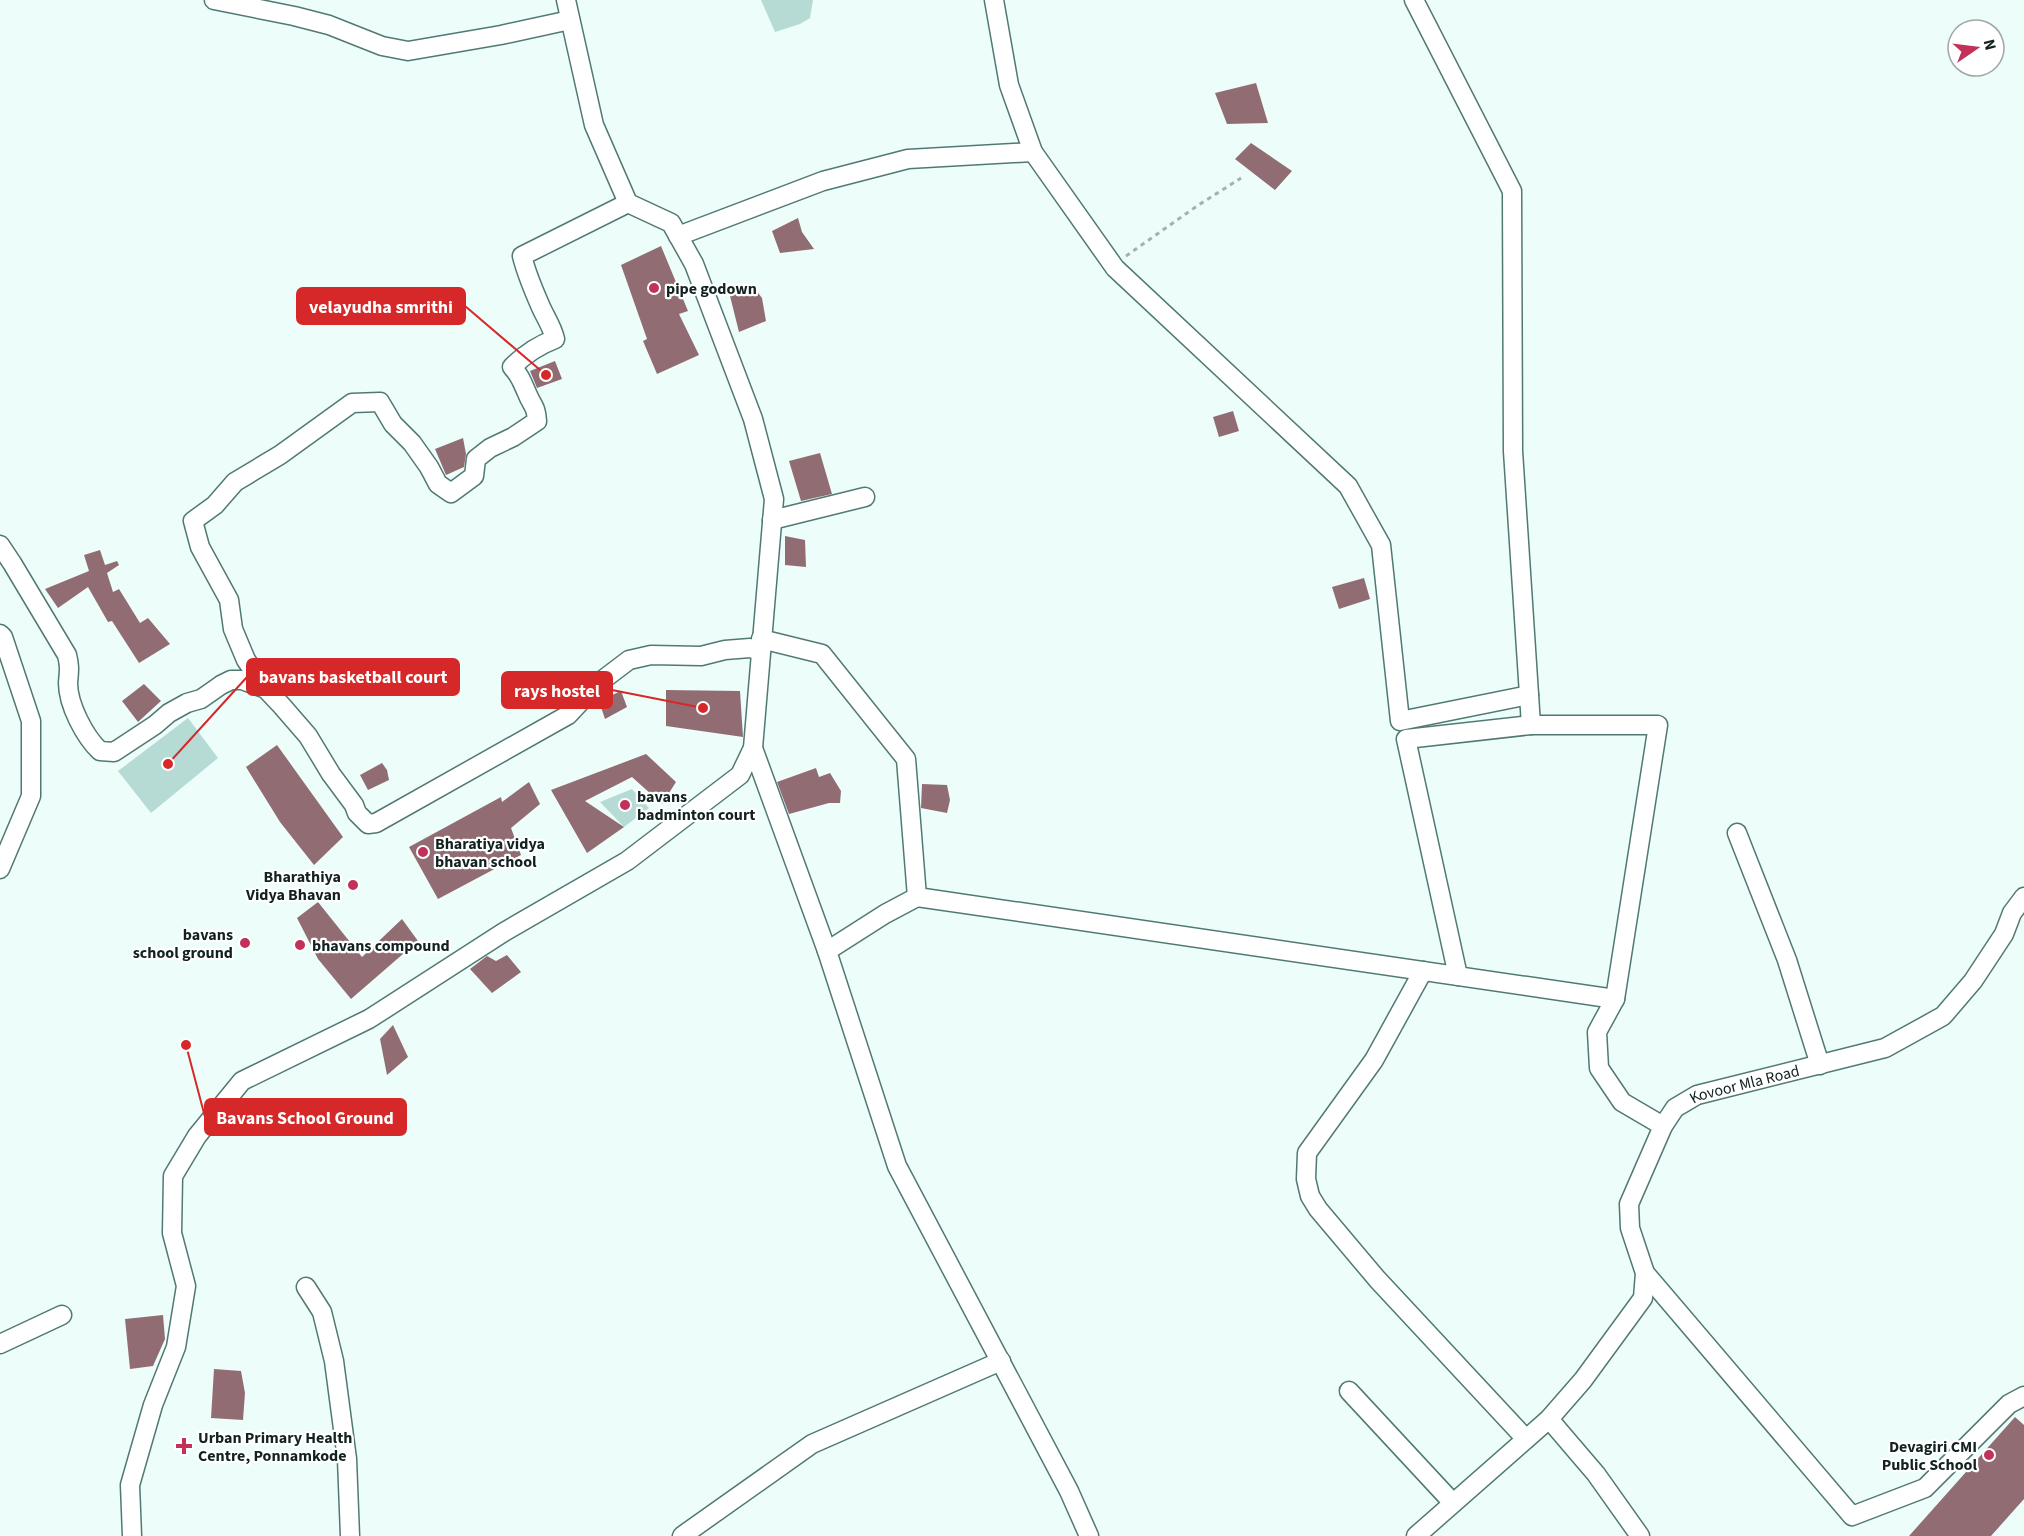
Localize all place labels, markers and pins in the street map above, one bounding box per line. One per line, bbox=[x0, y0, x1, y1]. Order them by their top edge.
place label: pipe godown bbox=[666, 278, 757, 300]
marker: pipe godown bbox=[647, 281, 661, 295]
callout: velayudha smrithi bbox=[297, 288, 465, 324]
callout: bavans basketball court bbox=[247, 659, 459, 695]
callout: rays hostel bbox=[502, 672, 612, 708]
place label: bavans badminton court bbox=[637, 786, 755, 826]
marker: bavans badminton court bbox=[618, 798, 632, 812]
place label: Bharatiya vidya bhavan school bbox=[435, 833, 545, 873]
marker: Bharatiya vidya bhavan school bbox=[416, 845, 430, 859]
place label: Bharathiya Vidya Bhavan bbox=[245, 866, 341, 906]
marker: Bharathiya Vidya Bhavan bbox=[346, 878, 360, 892]
place label: bavans school ground bbox=[133, 924, 233, 964]
place label: bhavans compound bbox=[312, 935, 450, 957]
marker: bavans school ground bbox=[238, 936, 252, 950]
marker: bhavans compound bbox=[293, 938, 307, 952]
callout: Bavans School Ground bbox=[205, 1099, 406, 1135]
place label: Urban Primary Health Centre, Ponnamkode bbox=[198, 1427, 352, 1467]
place label: Devagiri CMI Public School bbox=[1882, 1436, 1977, 1476]
marker: Urban Primary Health Centre, Ponnamkode bbox=[175, 1437, 193, 1455]
marker: Devagiri CMI Public School bbox=[1982, 1448, 1996, 1462]

